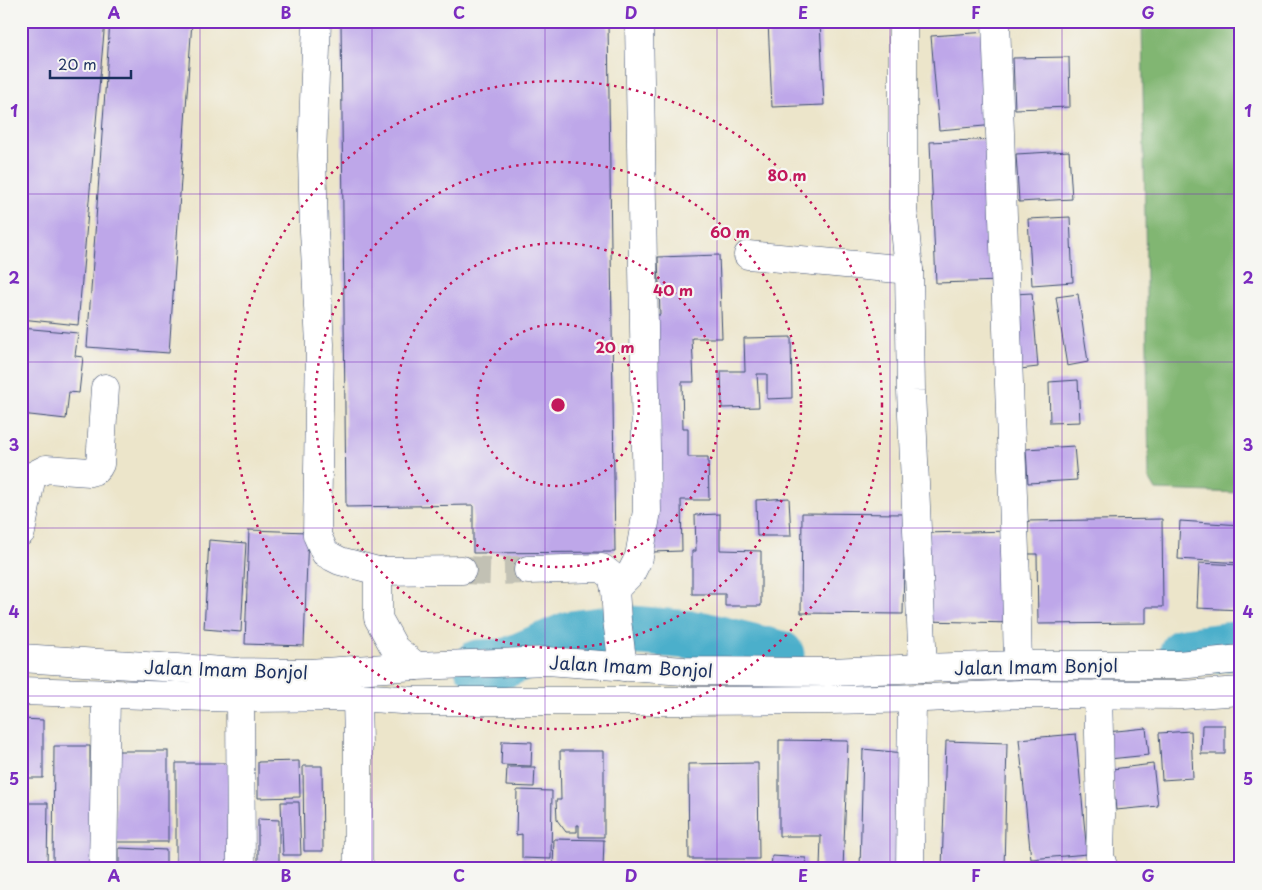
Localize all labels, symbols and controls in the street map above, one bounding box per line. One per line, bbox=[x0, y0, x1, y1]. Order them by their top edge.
text: A bbox=[108, 0, 121, 24]
text: B bbox=[281, 0, 292, 24]
text: C bbox=[453, 0, 465, 24]
text: D bbox=[625, 0, 637, 24]
text: E bbox=[798, 0, 808, 24]
text: F bbox=[971, 0, 981, 24]
text: G bbox=[1141, 0, 1155, 24]
scale bar bbox=[50, 48, 131, 80]
text: 20 m bbox=[58, 52, 97, 75]
text: 1 bbox=[10, 98, 18, 122]
text: 1 bbox=[1244, 98, 1252, 122]
text: 80 m bbox=[767, 163, 807, 186]
text: 60 m bbox=[710, 220, 750, 243]
text: 2 bbox=[8, 265, 20, 289]
text: 2 bbox=[1242, 265, 1254, 289]
text: 40 m bbox=[653, 278, 693, 301]
text: 20 m bbox=[596, 335, 634, 358]
centre of rings bbox=[549, 396, 567, 414]
text: 3 bbox=[9, 432, 19, 456]
text: 3 bbox=[1243, 432, 1253, 456]
text: 4 bbox=[9, 599, 20, 623]
text: 4 bbox=[1243, 599, 1254, 623]
street label: Jalan Imam Bonjol bbox=[549, 648, 713, 684]
street label: Jalan Imam Bonjol bbox=[954, 651, 1118, 681]
street label: Jalan Imam Bonjol bbox=[144, 653, 308, 685]
text: 5 bbox=[9, 766, 19, 790]
text: 5 bbox=[1243, 766, 1253, 790]
text: A bbox=[108, 863, 121, 887]
text: B bbox=[281, 863, 292, 887]
text: C bbox=[453, 863, 465, 887]
text: D bbox=[625, 863, 637, 887]
text: E bbox=[798, 863, 808, 887]
text: F bbox=[971, 863, 981, 887]
text: G bbox=[1141, 863, 1155, 887]

